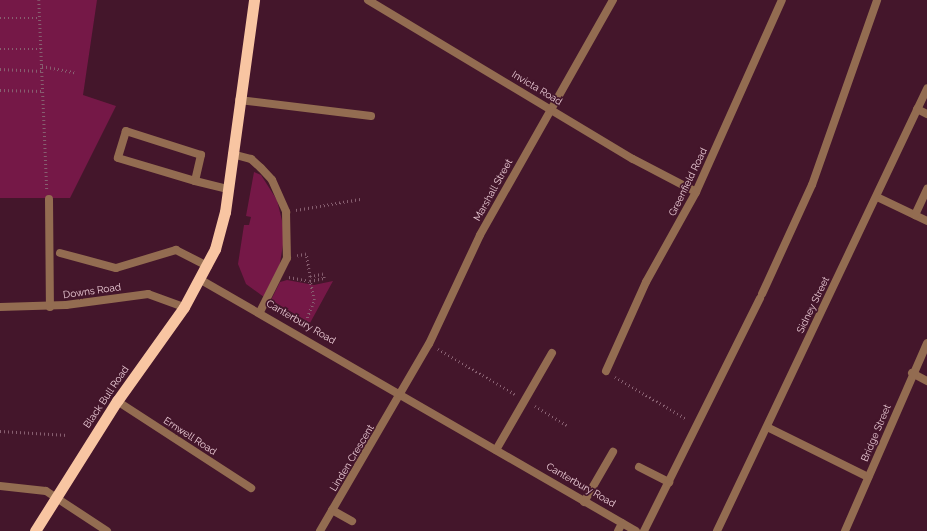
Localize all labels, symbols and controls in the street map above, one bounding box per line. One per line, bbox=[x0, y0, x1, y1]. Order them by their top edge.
street label: Invicta Road bbox=[510, 68, 564, 108]
street label: Greenfield Road bbox=[666, 146, 710, 218]
street label: Marshall Street bbox=[471, 157, 515, 223]
street label: Sidney Street bbox=[794, 275, 832, 335]
street label: Downs Road bbox=[62, 281, 122, 301]
street label: Canterbury Road bbox=[264, 297, 338, 347]
street label: Black Bull Road bbox=[81, 363, 131, 431]
street label: Bridge Street bbox=[859, 403, 893, 463]
street label: Ernwell Road bbox=[161, 414, 219, 458]
street label: Linden Crescent bbox=[327, 422, 377, 494]
street label: Canterbury Road bbox=[544, 460, 618, 510]

